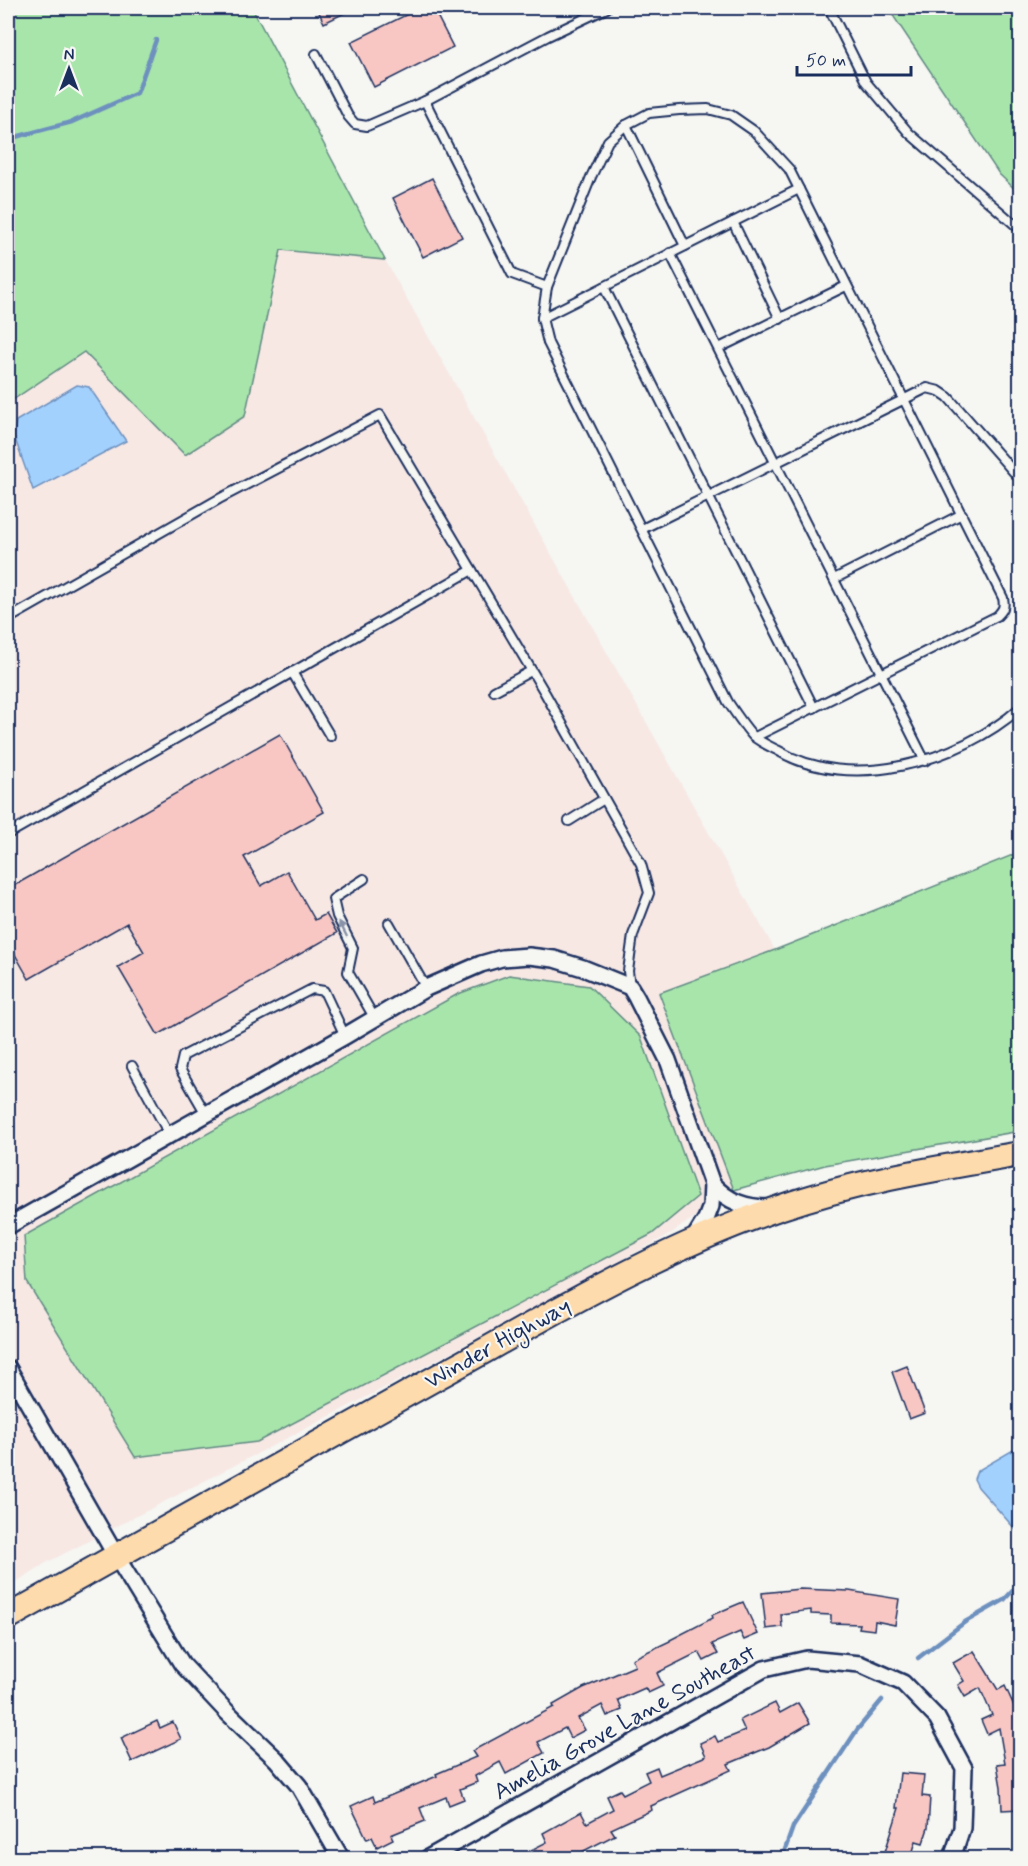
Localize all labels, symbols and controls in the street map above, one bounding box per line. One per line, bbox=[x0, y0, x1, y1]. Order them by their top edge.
north arrow bbox=[39, 39, 99, 99]
scale bar bbox=[797, 39, 911, 77]
text: N bbox=[64, 45, 74, 66]
text: 50 m bbox=[806, 49, 846, 73]
one-way arrow bbox=[338, 920, 348, 937]
street label: Winder Highway bbox=[419, 1291, 578, 1399]
street label: Amelia Grove Lane Southeast bbox=[488, 1638, 762, 1808]

